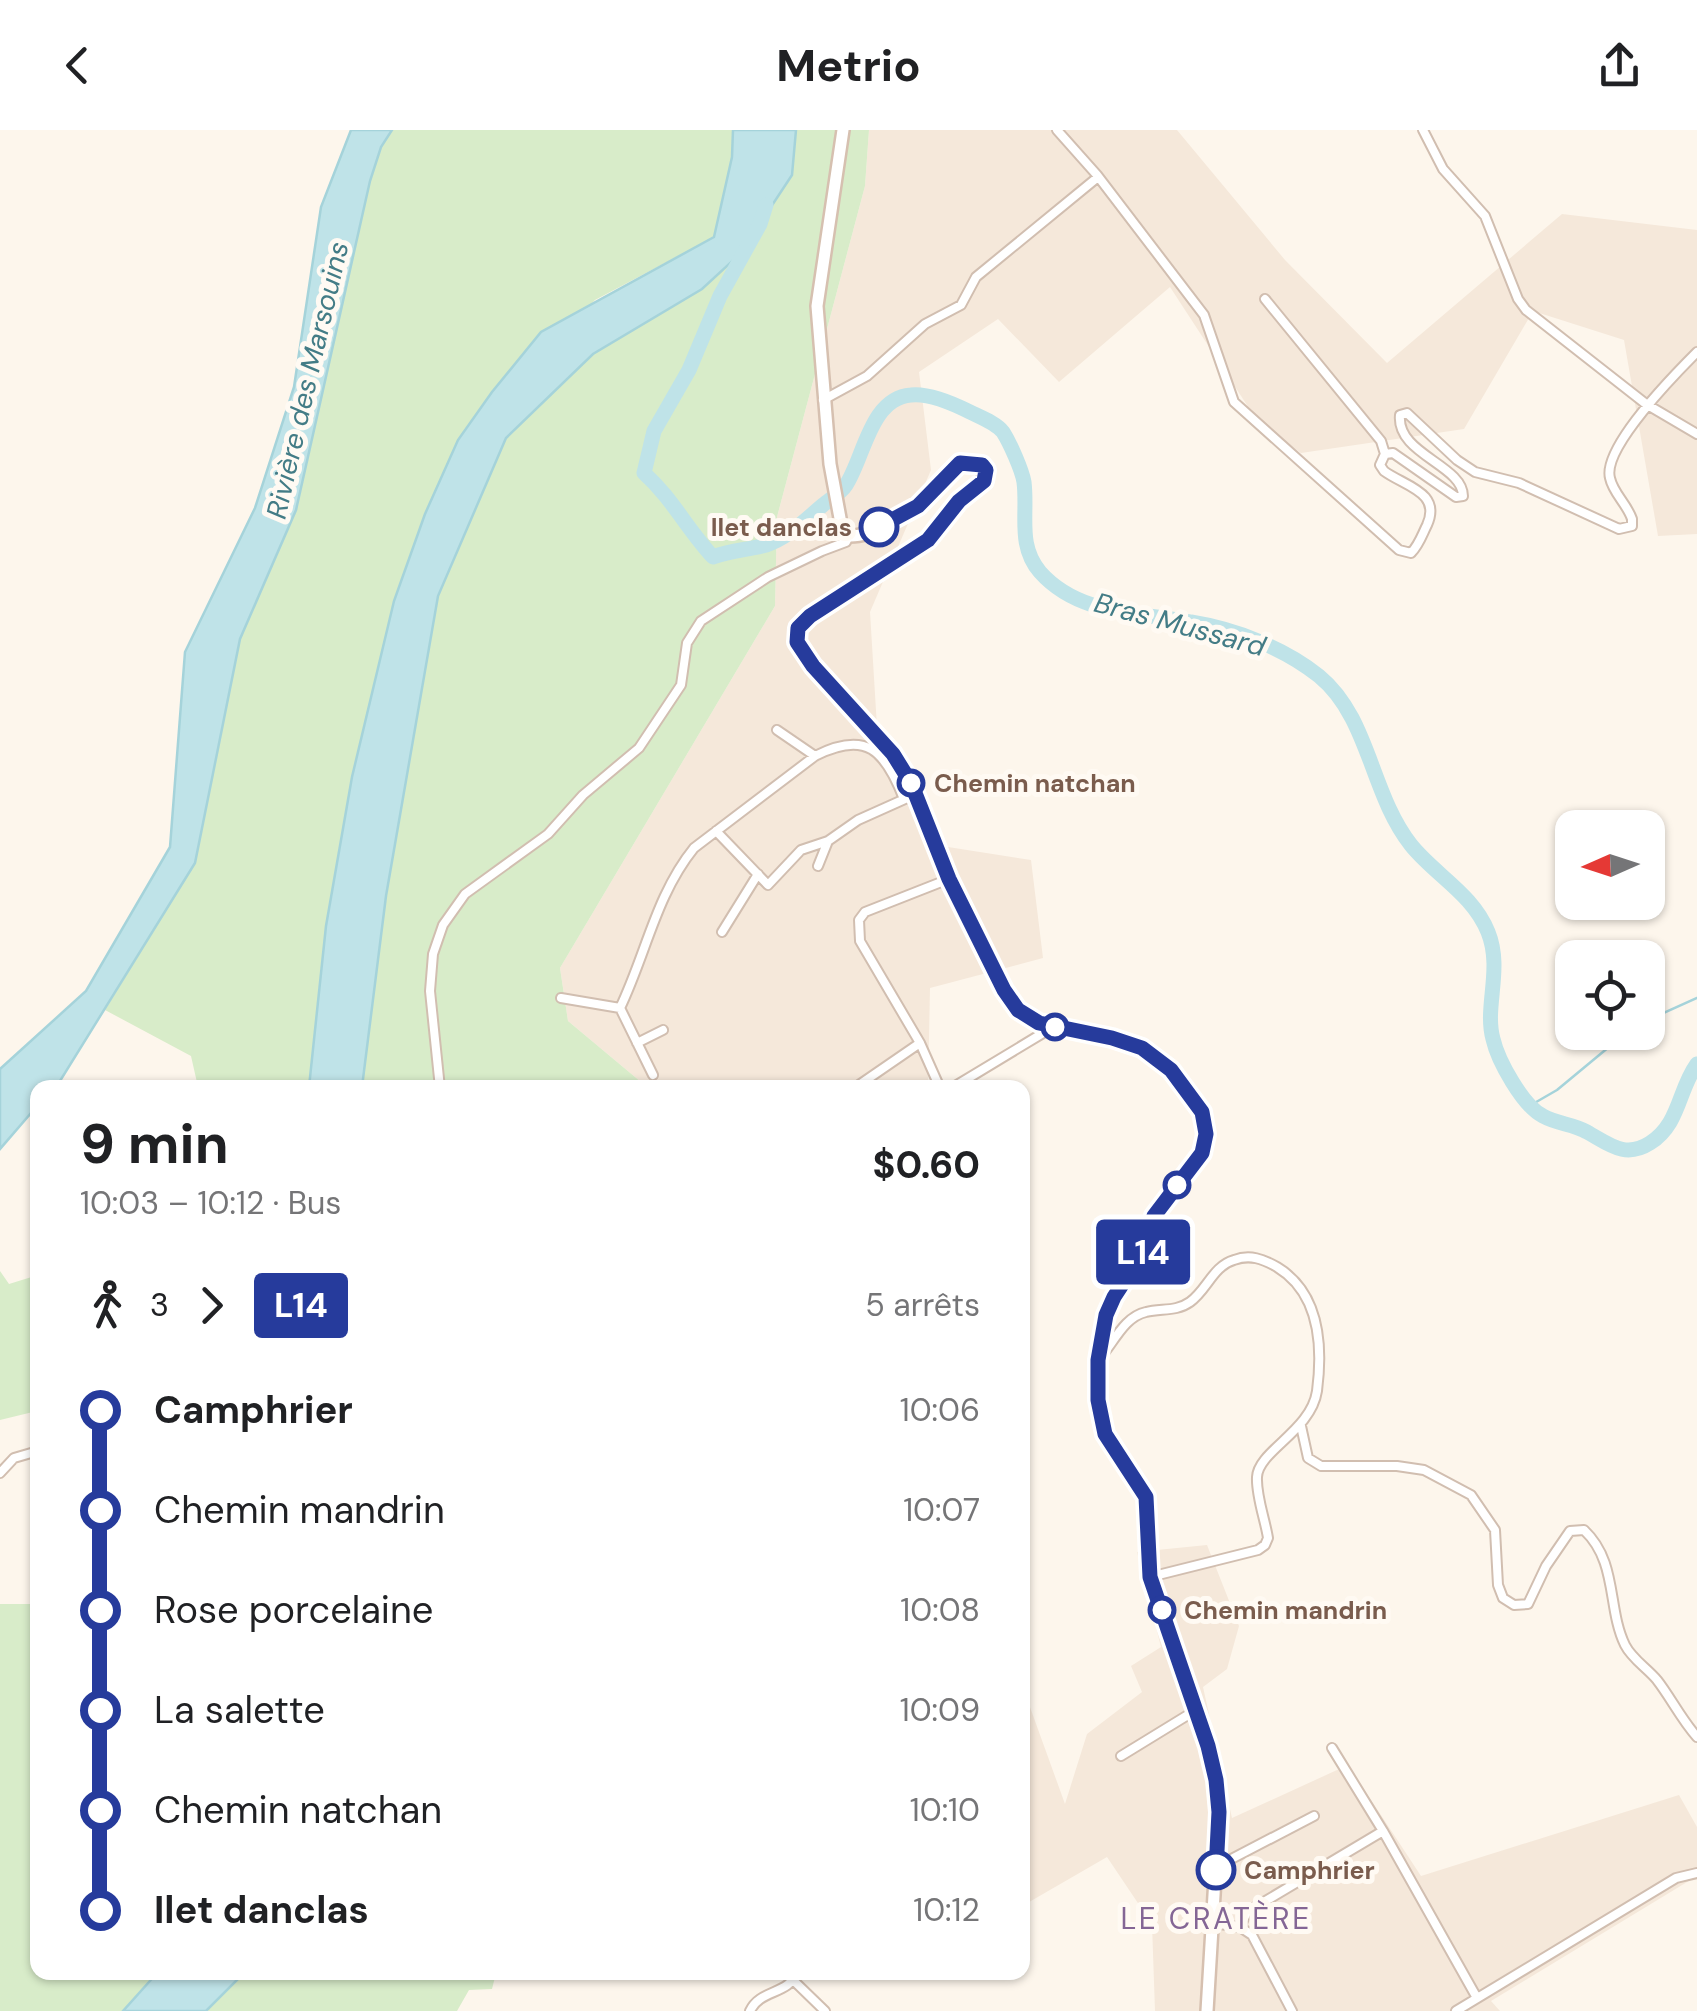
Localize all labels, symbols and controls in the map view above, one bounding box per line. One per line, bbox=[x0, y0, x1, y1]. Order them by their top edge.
text: Metrio bbox=[776, 36, 921, 95]
icon: back bbox=[50, 38, 105, 93]
icon: share bbox=[1592, 38, 1647, 93]
water label: Rivière des Marsouins bbox=[258, 238, 357, 522]
marker: Ilet danclas bbox=[860, 508, 898, 546]
place label: Ilet danclas bbox=[711, 511, 852, 544]
water label: Bras Mussard bbox=[1090, 584, 1270, 665]
place label: Chemin natchan bbox=[934, 767, 1136, 800]
marker: Chemin natchan bbox=[898, 770, 924, 796]
north arrow bbox=[1555, 810, 1665, 920]
map controls bbox=[1555, 810, 1665, 1050]
button: locate bbox=[1555, 940, 1665, 1050]
unlabelled marker bbox=[1042, 1014, 1068, 1040]
text: 9 min bbox=[80, 1108, 229, 1180]
text: $0.60 bbox=[873, 1140, 980, 1190]
unlabelled marker bbox=[1164, 1172, 1190, 1198]
text: 10:03 – 10:12 · Bus bbox=[80, 1182, 341, 1224]
line badge: L14 bbox=[1086, 1220, 1200, 1284]
text: L14 bbox=[1116, 1229, 1170, 1275]
icon: walk bbox=[80, 1278, 135, 1333]
icon: forward bbox=[184, 1278, 239, 1333]
text: L14 bbox=[274, 1282, 328, 1328]
text: 3 bbox=[150, 1284, 169, 1326]
text: 5 arrêts bbox=[865, 1284, 980, 1326]
text: Camphrier bbox=[154, 1385, 353, 1435]
text: 10:06 bbox=[900, 1389, 980, 1431]
text: Chemin mandrin bbox=[154, 1485, 445, 1535]
text: 10:07 bbox=[903, 1489, 980, 1531]
text: Rose porcelaine bbox=[154, 1585, 433, 1635]
text: 10:08 bbox=[900, 1589, 980, 1631]
place label: Chemin mandrin bbox=[1184, 1594, 1387, 1627]
marker: Chemin mandrin bbox=[1149, 1597, 1175, 1623]
text: La salette bbox=[154, 1685, 325, 1735]
text: 10:09 bbox=[900, 1689, 980, 1731]
text: Chemin natchan bbox=[154, 1785, 442, 1835]
text: 10:10 bbox=[910, 1789, 980, 1831]
marker: Camphrier bbox=[1197, 1851, 1235, 1889]
place label: Camphrier bbox=[1244, 1854, 1375, 1887]
text: Ilet danclas bbox=[154, 1885, 369, 1935]
text: 10:12 bbox=[913, 1889, 980, 1931]
district label: LE CRATÈRE bbox=[1120, 1899, 1312, 1938]

